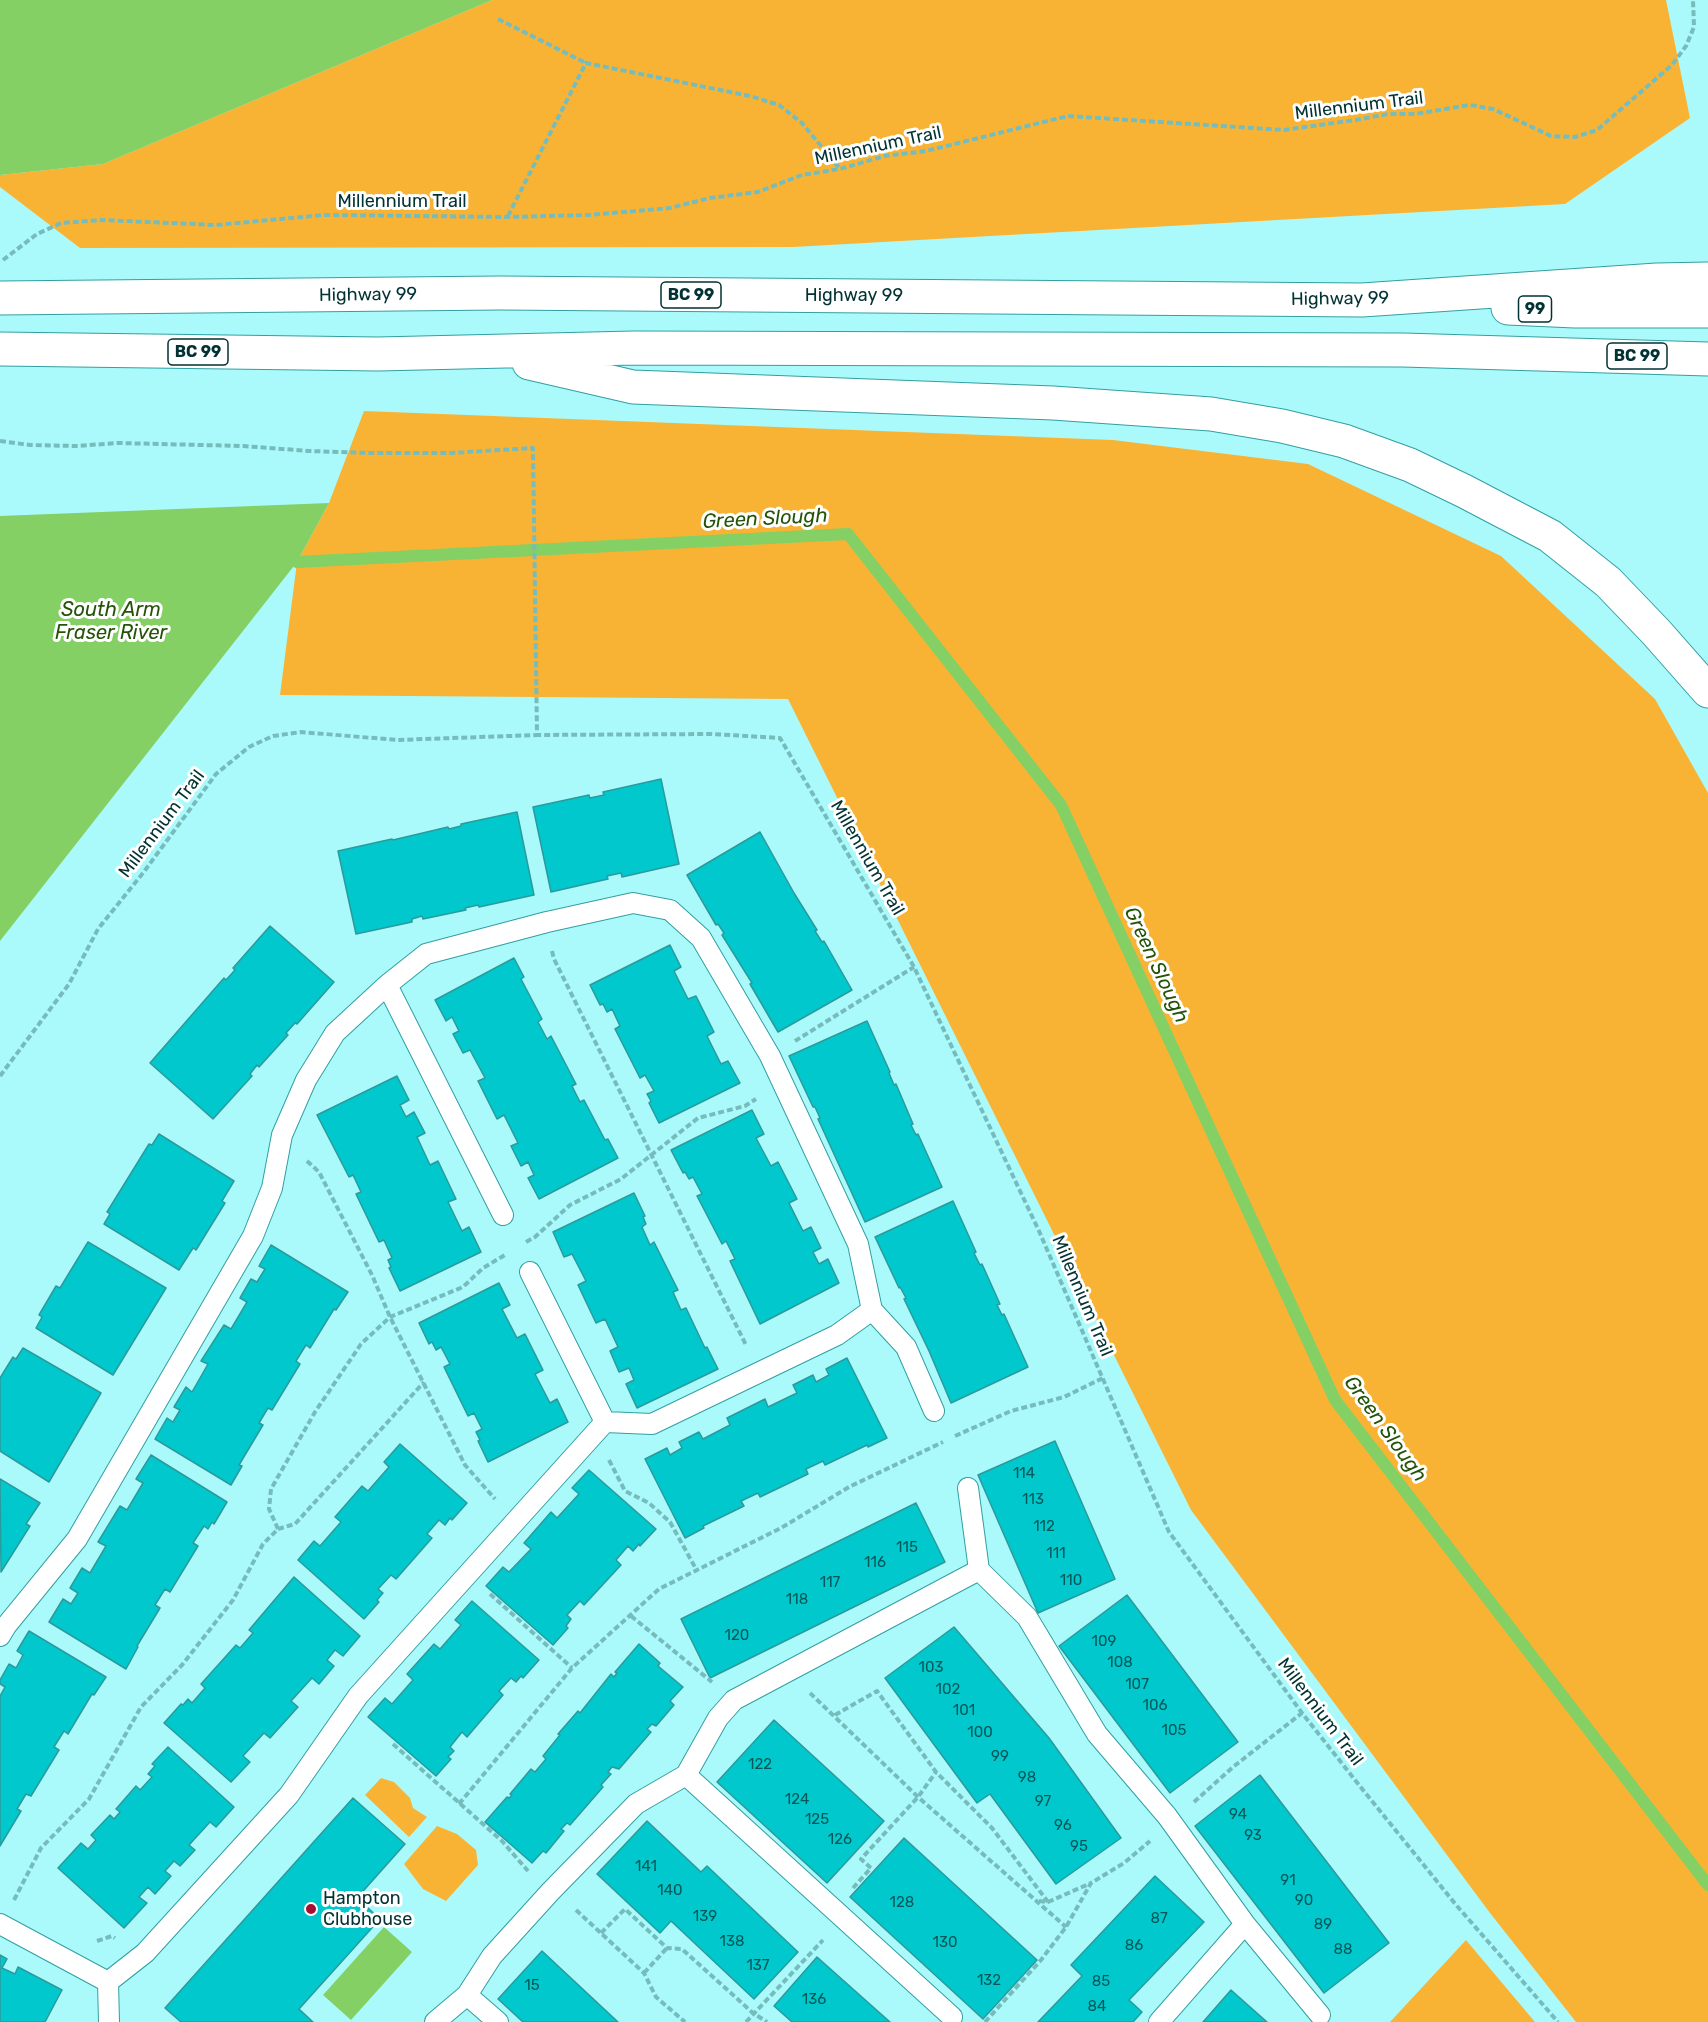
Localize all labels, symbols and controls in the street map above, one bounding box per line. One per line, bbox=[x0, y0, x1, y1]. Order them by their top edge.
street label: Millennium Trail bbox=[1294, 87, 1424, 125]
street label: Millennium Trail bbox=[813, 122, 943, 170]
street label: Millennium Trail bbox=[337, 191, 467, 213]
road number: BC 99 bbox=[661, 282, 721, 308]
street label: Highway 99 bbox=[319, 283, 417, 307]
street label: Highway 99 bbox=[805, 285, 903, 307]
street label: Highway 99 bbox=[1291, 287, 1389, 311]
road number: 99 bbox=[1518, 296, 1552, 322]
road number: BC 99 bbox=[168, 339, 228, 365]
road number: BC 99 bbox=[1607, 343, 1667, 369]
water label: Green Slough bbox=[702, 504, 828, 534]
water label: South Arm Fraser River bbox=[55, 598, 167, 645]
street label: Millennium Trail bbox=[114, 766, 210, 882]
street label: Millennium Trail bbox=[825, 797, 909, 919]
water label: Green Slough bbox=[1119, 903, 1193, 1027]
street label: Millennium Trail bbox=[1047, 1232, 1117, 1360]
water label: Green Slough bbox=[1338, 1371, 1432, 1487]
house number: 114 bbox=[1013, 1465, 1035, 1483]
house number: 113 bbox=[1022, 1491, 1044, 1509]
house number: 112 bbox=[1033, 1518, 1055, 1536]
house number: 115 bbox=[896, 1539, 918, 1557]
house number: 111 bbox=[1046, 1545, 1066, 1563]
house number: 116 bbox=[864, 1554, 886, 1572]
house number: 110 bbox=[1060, 1572, 1082, 1590]
house number: 117 bbox=[820, 1574, 840, 1592]
house number: 118 bbox=[786, 1591, 808, 1609]
house number: 120 bbox=[725, 1627, 749, 1645]
house number: 109 bbox=[1092, 1633, 1116, 1651]
house number: 108 bbox=[1107, 1654, 1133, 1672]
street label: Millennium Trail bbox=[1272, 1654, 1368, 1770]
house number: 103 bbox=[919, 1659, 943, 1677]
house number: 107 bbox=[1125, 1676, 1149, 1694]
house number: 102 bbox=[936, 1681, 960, 1699]
house number: 106 bbox=[1143, 1697, 1167, 1715]
house number: 101 bbox=[953, 1702, 975, 1720]
house number: 105 bbox=[1162, 1722, 1186, 1740]
house number: 100 bbox=[967, 1724, 993, 1742]
house number: 99 bbox=[991, 1748, 1009, 1766]
house number: 122 bbox=[748, 1756, 772, 1774]
house number: 98 bbox=[1018, 1769, 1036, 1787]
house number: 124 bbox=[785, 1791, 809, 1809]
house number: 97 bbox=[1035, 1793, 1051, 1811]
house number: 94 bbox=[1229, 1806, 1247, 1824]
house number: 125 bbox=[805, 1811, 829, 1829]
house number: 96 bbox=[1054, 1817, 1072, 1835]
house number: 93 bbox=[1244, 1827, 1262, 1845]
house number: 126 bbox=[828, 1831, 852, 1849]
house number: 95 bbox=[1070, 1838, 1088, 1856]
house number: 141 bbox=[635, 1858, 657, 1876]
house number: 91 bbox=[1280, 1872, 1296, 1890]
house number: 140 bbox=[657, 1882, 683, 1900]
place label: Hampton Clubhouse bbox=[323, 1888, 412, 1930]
house number: 90 bbox=[1295, 1892, 1313, 1910]
house number: 128 bbox=[890, 1894, 914, 1912]
marker: Hampton Clubhouse bbox=[304, 1902, 318, 1916]
house number: 139 bbox=[693, 1908, 717, 1926]
house number: 87 bbox=[1150, 1910, 1168, 1928]
house number: 89 bbox=[1314, 1916, 1332, 1934]
house number: 138 bbox=[720, 1933, 744, 1951]
house number: 130 bbox=[933, 1934, 957, 1952]
house number: 86 bbox=[1125, 1937, 1143, 1955]
house number: 88 bbox=[1333, 1941, 1353, 1959]
house number: 137 bbox=[746, 1957, 770, 1975]
house number: 132 bbox=[977, 1972, 1001, 1990]
house number: 85 bbox=[1092, 1973, 1110, 1991]
house number: 15 bbox=[524, 1977, 540, 1995]
house number: 136 bbox=[802, 1991, 826, 2009]
house number: 84 bbox=[1088, 1998, 1106, 2016]

